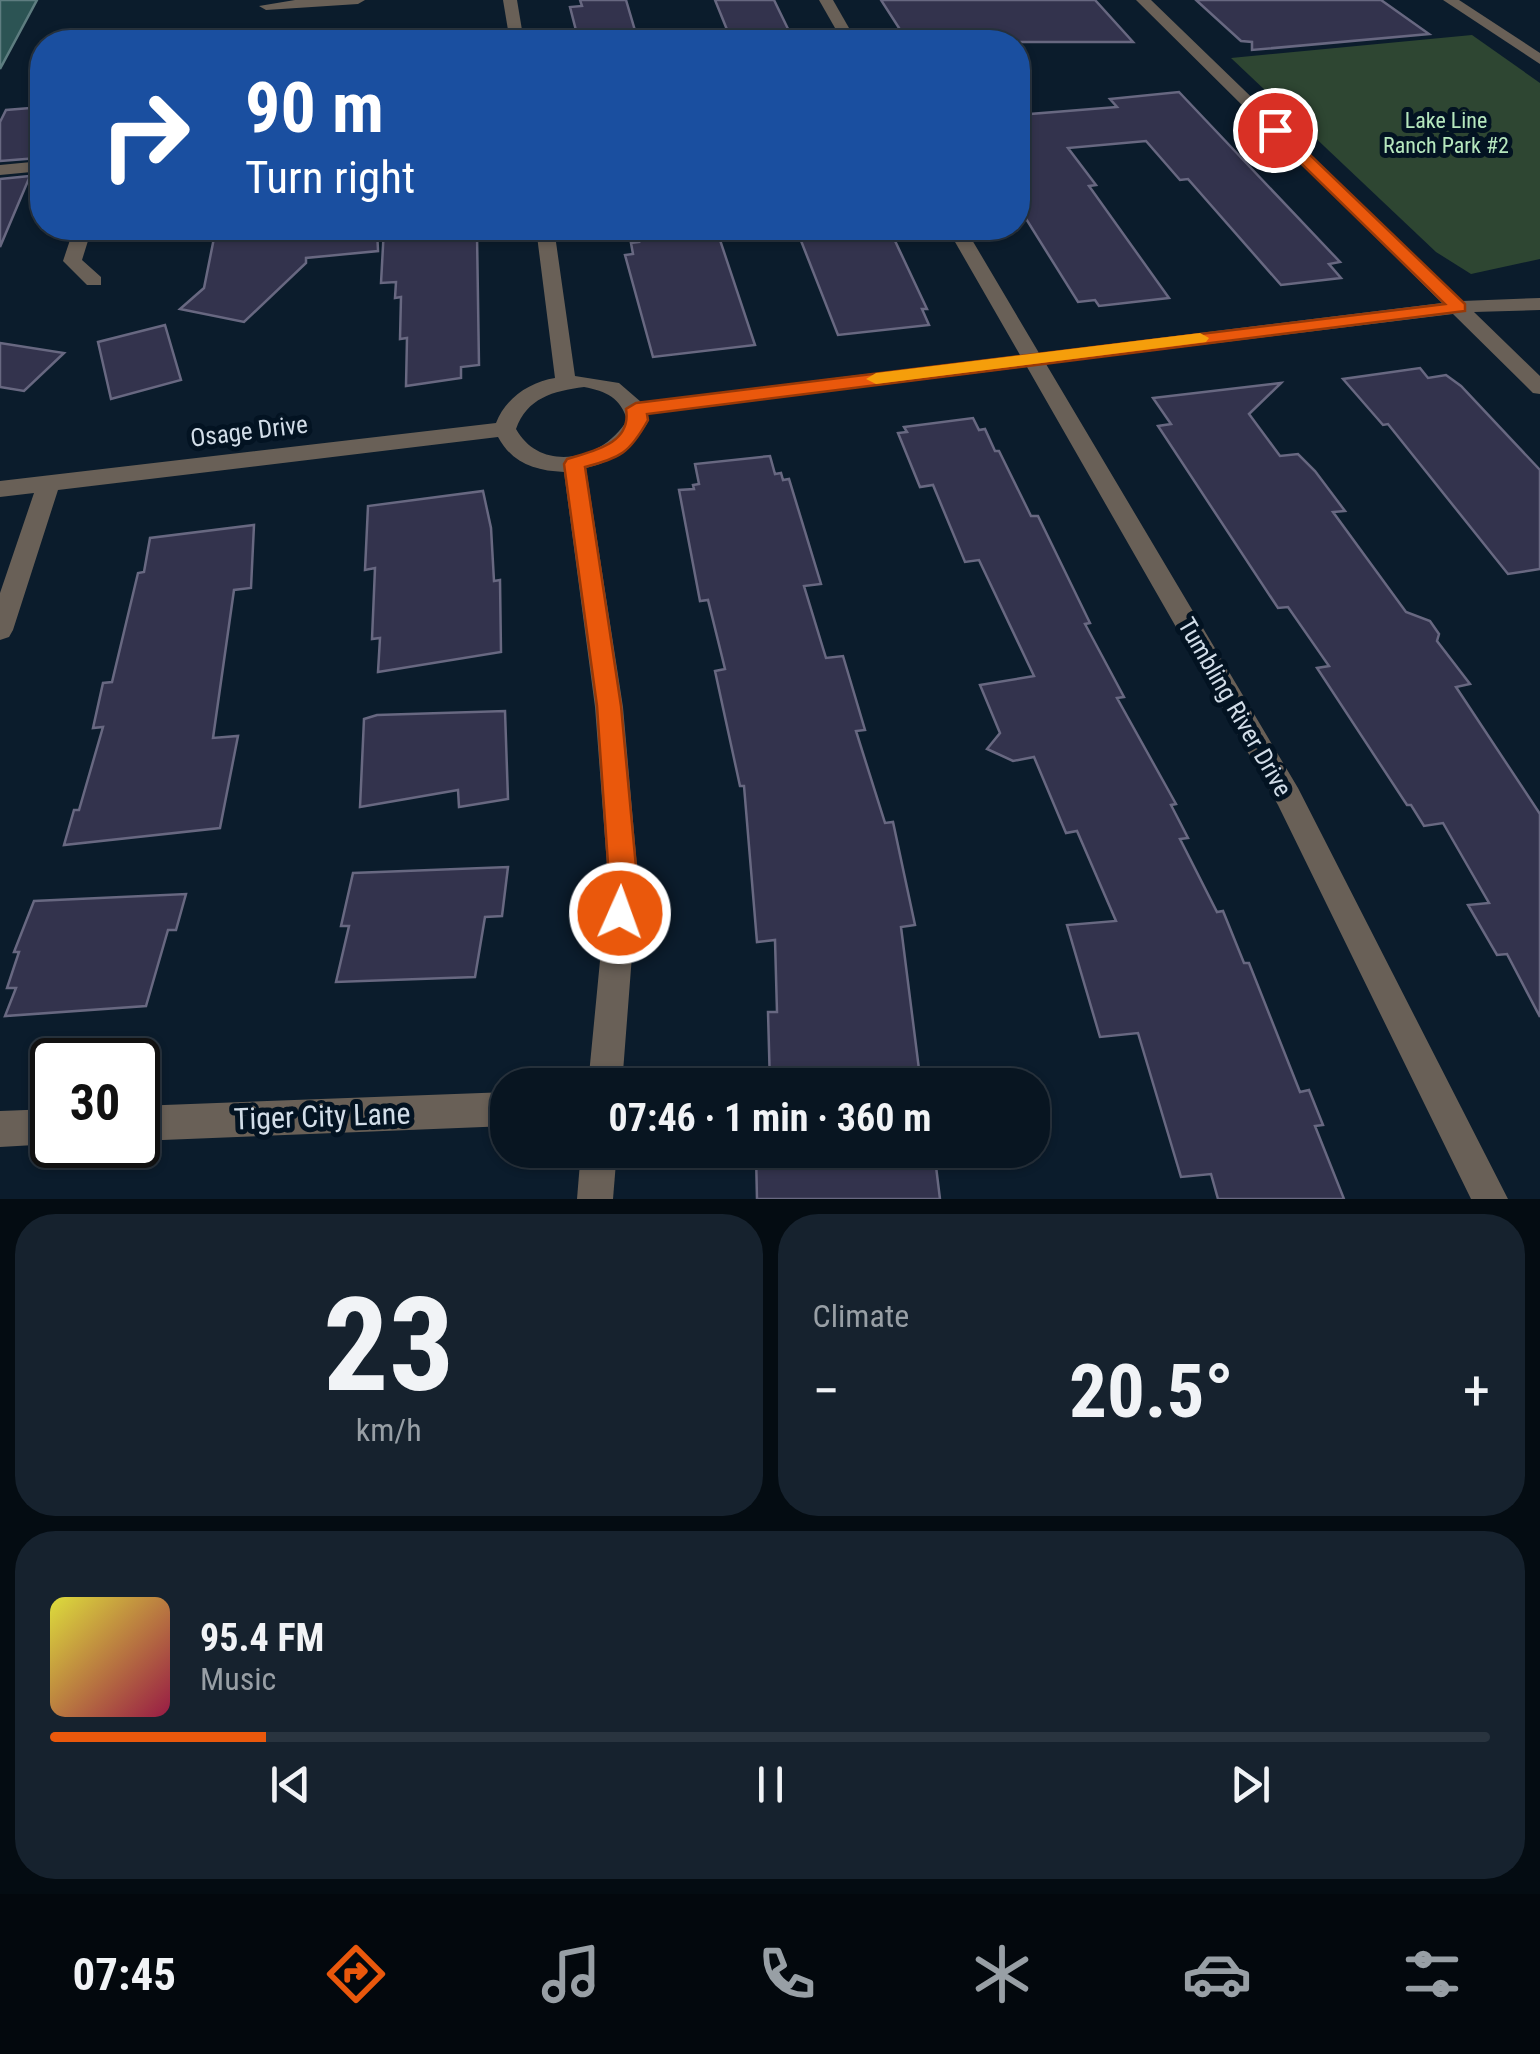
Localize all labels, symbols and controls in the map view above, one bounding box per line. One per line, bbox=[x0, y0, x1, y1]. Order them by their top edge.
text: 90 m bbox=[245, 67, 384, 149]
icon: right bbox=[80, 70, 210, 200]
pin bbox=[1233, 88, 1318, 173]
icon: arrive bbox=[1248, 103, 1303, 158]
park label: Lake Line Ranch Park #2 bbox=[1383, 108, 1509, 158]
text: Turn right bbox=[245, 151, 415, 204]
street label: Osage Drive bbox=[189, 409, 309, 453]
street label: Tumbling River Drive bbox=[1172, 613, 1298, 801]
position arrow bbox=[568, 861, 672, 965]
speed limit sign: 30 bbox=[30, 1038, 160, 1168]
street label: Tiger City Lane bbox=[233, 1095, 411, 1137]
text: 07:46 · 1 min · 360 m bbox=[609, 1096, 931, 1140]
text: 23 bbox=[323, 1269, 454, 1422]
text: Climate bbox=[813, 1297, 909, 1335]
text: 20.5° bbox=[1069, 1347, 1234, 1435]
text: − bbox=[813, 1359, 840, 1423]
text: + bbox=[1463, 1359, 1490, 1423]
text: km/h bbox=[356, 1411, 422, 1449]
text: 95.4 FM bbox=[200, 1616, 324, 1660]
text: Music bbox=[200, 1660, 276, 1698]
icon: previous bbox=[263, 1757, 318, 1812]
icon: pause bbox=[743, 1757, 798, 1812]
icon: next bbox=[1223, 1757, 1278, 1812]
icon: directions bbox=[321, 1939, 391, 2009]
icon: music bbox=[536, 1939, 606, 2009]
icon: phone bbox=[752, 1939, 822, 2009]
icon: climate bbox=[967, 1939, 1037, 2009]
icon: car bbox=[1182, 1939, 1252, 2009]
icon: filters bbox=[1397, 1939, 1467, 2009]
text: 07:45 bbox=[73, 1948, 176, 2001]

